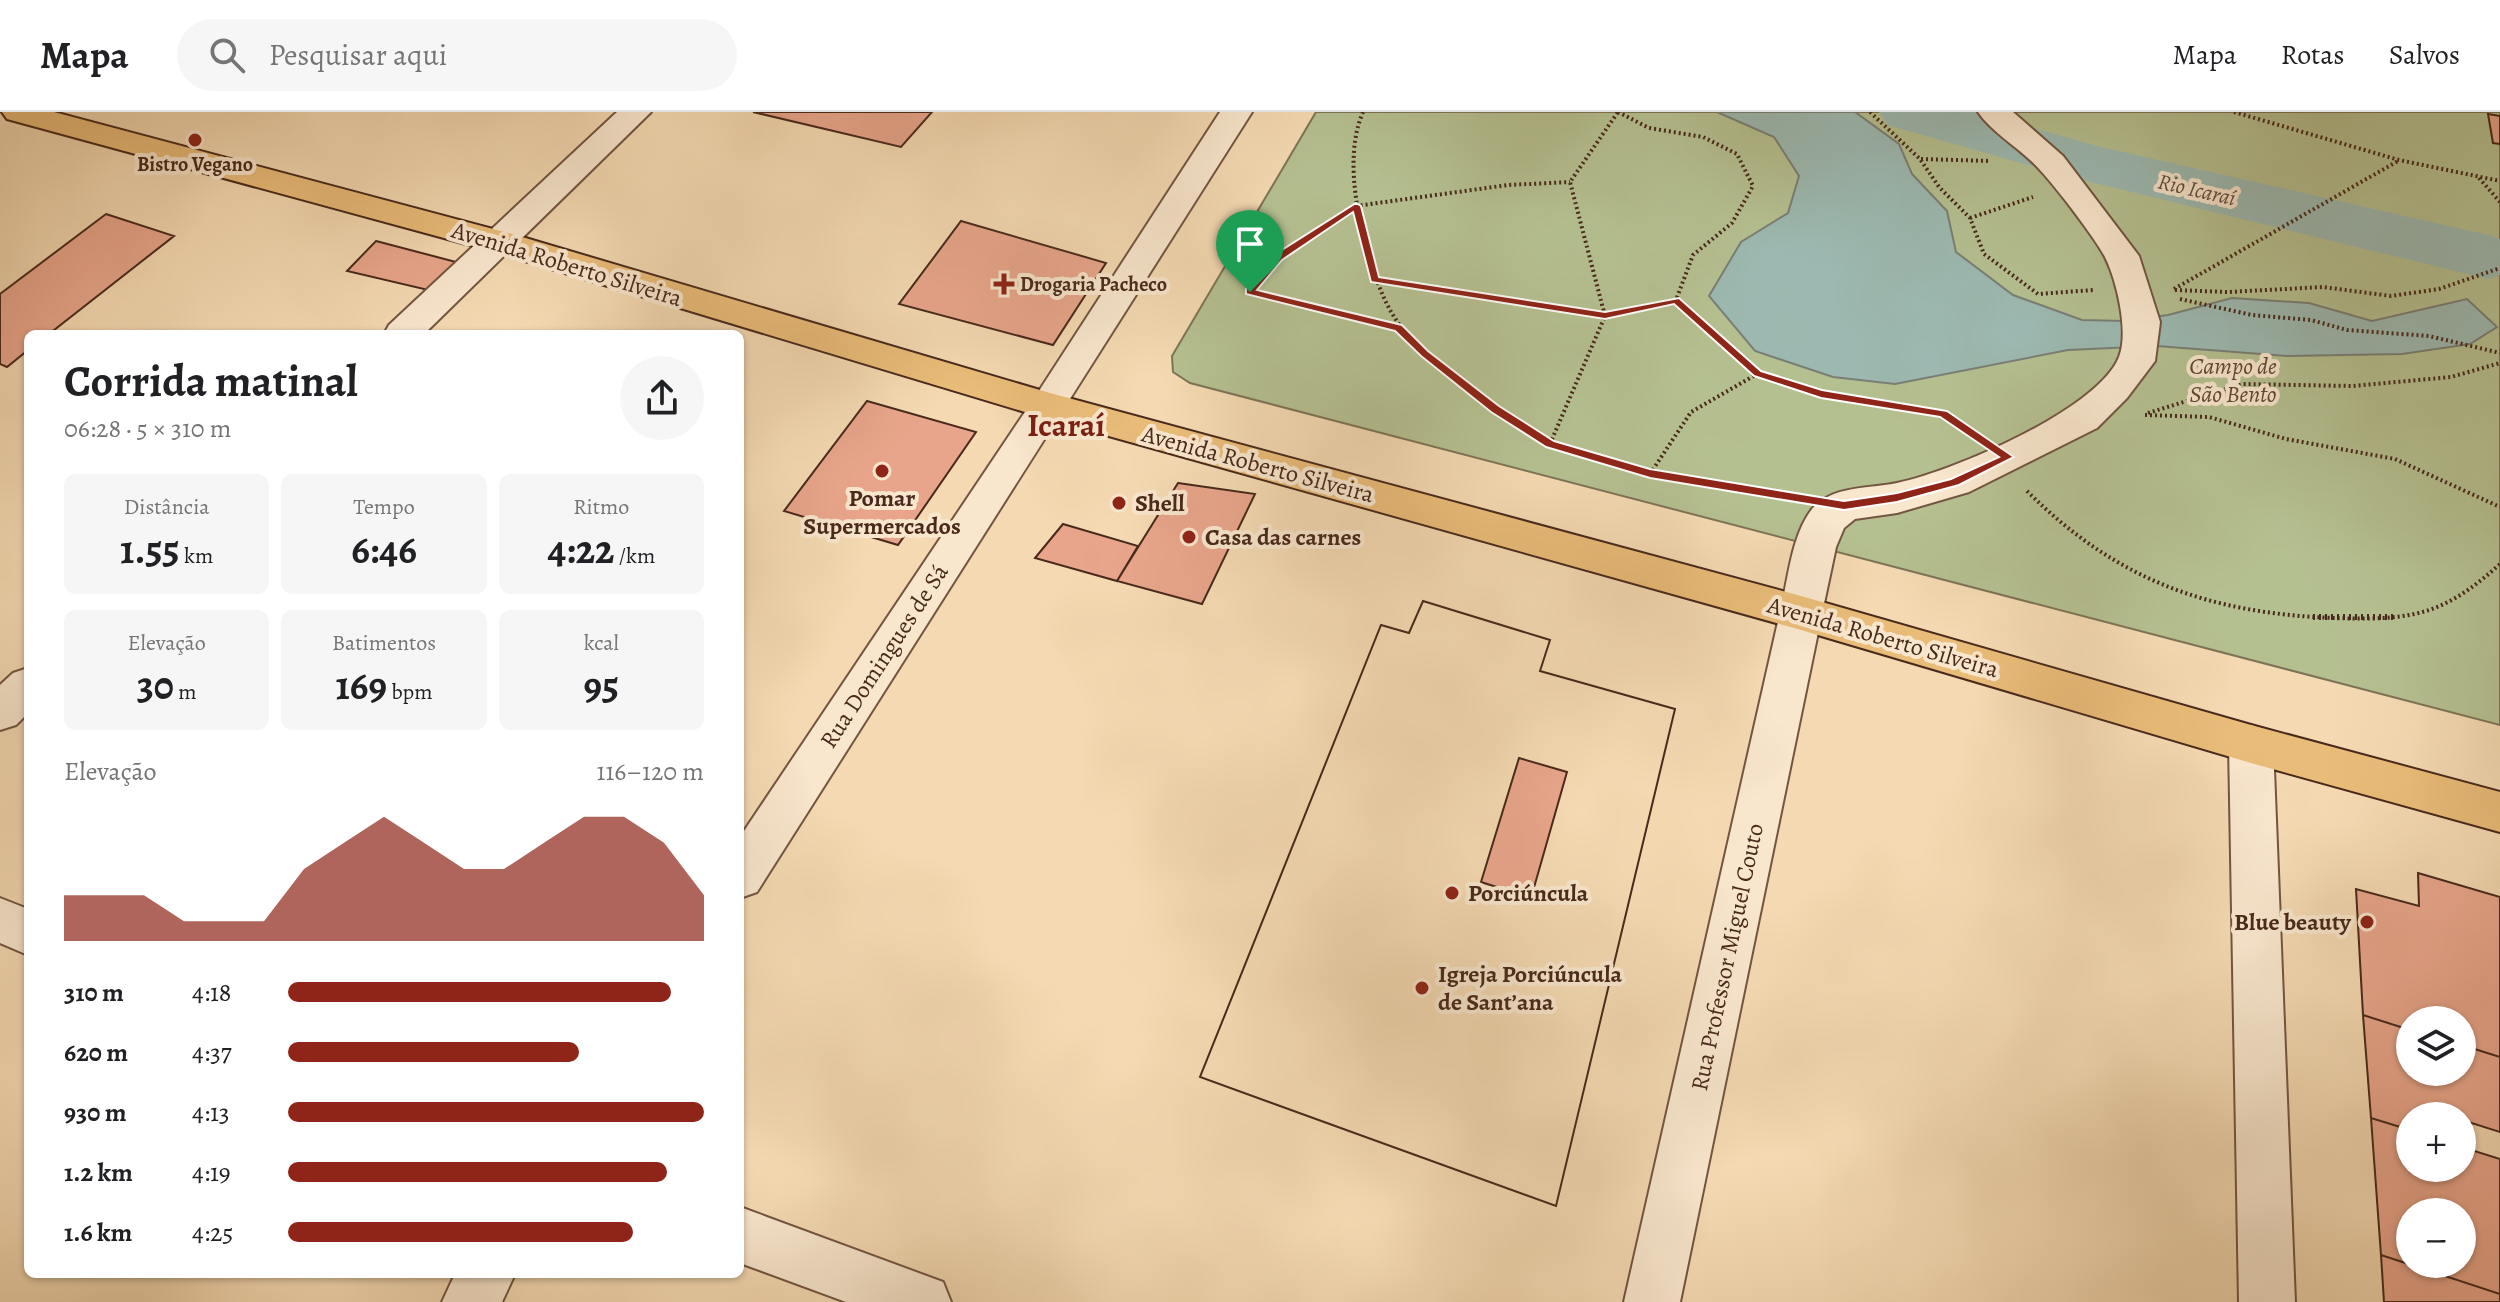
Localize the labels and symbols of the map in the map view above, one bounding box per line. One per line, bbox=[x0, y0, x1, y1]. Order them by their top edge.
marker: Bistro Vegano bbox=[186, 131, 204, 149]
place label: Bistro Vegano bbox=[137, 151, 253, 178]
water label: Rio Icaraí bbox=[2155, 166, 2239, 214]
pin bbox=[1216, 210, 1284, 292]
street label: Avenida Roberto Silveira bbox=[447, 213, 687, 314]
place label: Drogaria Pacheco bbox=[1020, 271, 1167, 298]
marker: Drogaria Pacheco bbox=[995, 275, 1013, 293]
park label: Campo de São Bento bbox=[2189, 350, 2277, 410]
district label: Icaraí bbox=[1027, 403, 1105, 447]
street label: Avenida Roberto Silveira bbox=[1137, 417, 1378, 511]
marker: Pomar Supermercados bbox=[873, 462, 891, 480]
place label: Pomar Supermercados bbox=[803, 482, 961, 542]
place label: Shell bbox=[1135, 487, 1185, 519]
marker: Shell bbox=[1110, 494, 1128, 512]
place label: Casa das carnes bbox=[1205, 521, 1361, 553]
marker: Casa das carnes bbox=[1180, 528, 1198, 546]
street label: Rua Domingues de Sá bbox=[812, 557, 956, 754]
street label: Avenida Roberto Silveira bbox=[1763, 588, 2003, 686]
street label: Rua Professor Miguel Couto bbox=[1683, 820, 1771, 1094]
place label: Porciúncula bbox=[1468, 877, 1589, 909]
marker: Porciúncula bbox=[1443, 884, 1461, 902]
place label: Blue beauty bbox=[2234, 906, 2352, 938]
marker: Blue beauty bbox=[2358, 913, 2376, 931]
place label: Igreja Porciúncula de Sant’ana bbox=[1438, 958, 1622, 1018]
marker: Igreja Porciúncula de Sant’ana bbox=[1413, 979, 1431, 997]

